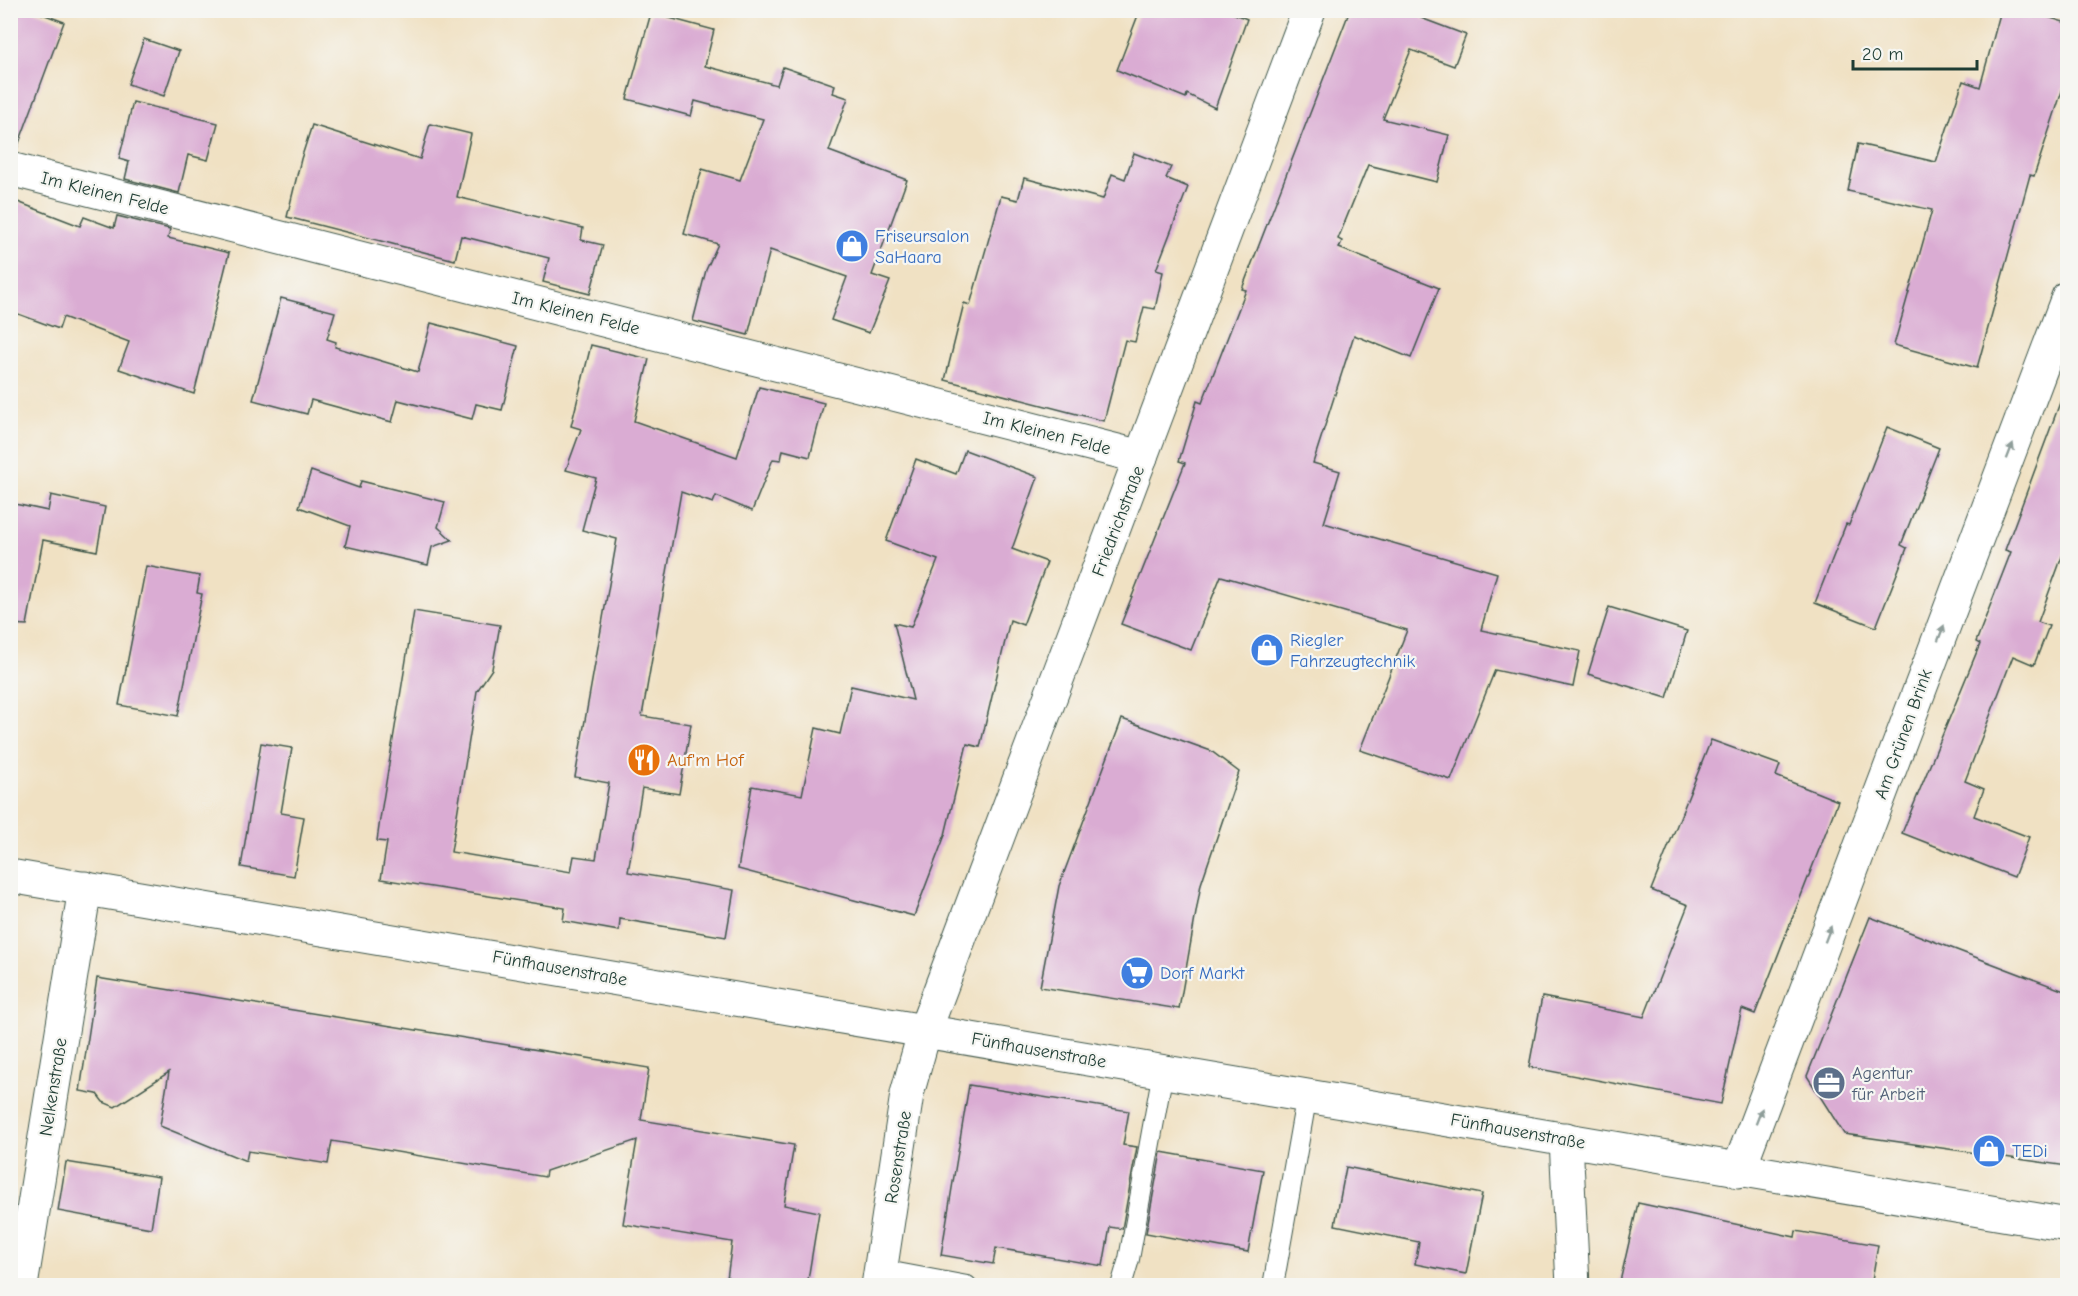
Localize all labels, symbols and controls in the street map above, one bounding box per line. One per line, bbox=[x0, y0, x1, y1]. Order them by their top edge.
scale bar bbox=[1853, 33, 1978, 71]
text: 20 m bbox=[1862, 44, 1903, 65]
street label: Im Kleinen Felde bbox=[39, 167, 171, 220]
place label: Friseursalon SaHaara bbox=[875, 226, 970, 268]
shop icon: Friseursalon SaHaara bbox=[834, 228, 870, 264]
street label: Im Kleinen Felde bbox=[510, 287, 642, 340]
street label: Im Kleinen Felde bbox=[981, 407, 1113, 460]
one-way arrow bbox=[2005, 441, 2015, 459]
street label: Friedrichstraße bbox=[1088, 463, 1149, 580]
one-way arrow bbox=[1937, 624, 1946, 642]
place label: Riegler Fahrzeugtechnik bbox=[1290, 630, 1416, 672]
shop icon: Riegler Fahrzeugtechnik bbox=[1249, 632, 1285, 668]
street label: Am Grünen Brink bbox=[1870, 666, 1937, 802]
restaurant icon: Auf'm Hof bbox=[626, 742, 662, 778]
place label: Auf'm Hof bbox=[667, 750, 745, 771]
one-way arrow bbox=[1824, 924, 1834, 942]
street label: Fünfhausenstraße bbox=[491, 946, 629, 991]
supermarket icon: Dorf Markt bbox=[1119, 955, 1155, 991]
place label: Dorf Markt bbox=[1160, 963, 1245, 984]
street label: Fünfhausenstraße bbox=[970, 1028, 1108, 1073]
street label: Nelkenstraße bbox=[35, 1036, 72, 1138]
place label: Agentur für Arbeit bbox=[1851, 1063, 1926, 1105]
office icon: Agentur für Arbeit bbox=[1811, 1065, 1847, 1101]
one-way arrow bbox=[1755, 1107, 1764, 1125]
street label: Rosenstraße bbox=[881, 1109, 916, 1205]
street label: Fünfhausenstraße bbox=[1449, 1109, 1587, 1154]
shop icon: TEDi bbox=[1971, 1133, 2007, 1169]
place label: TEDi bbox=[2012, 1141, 2048, 1162]

